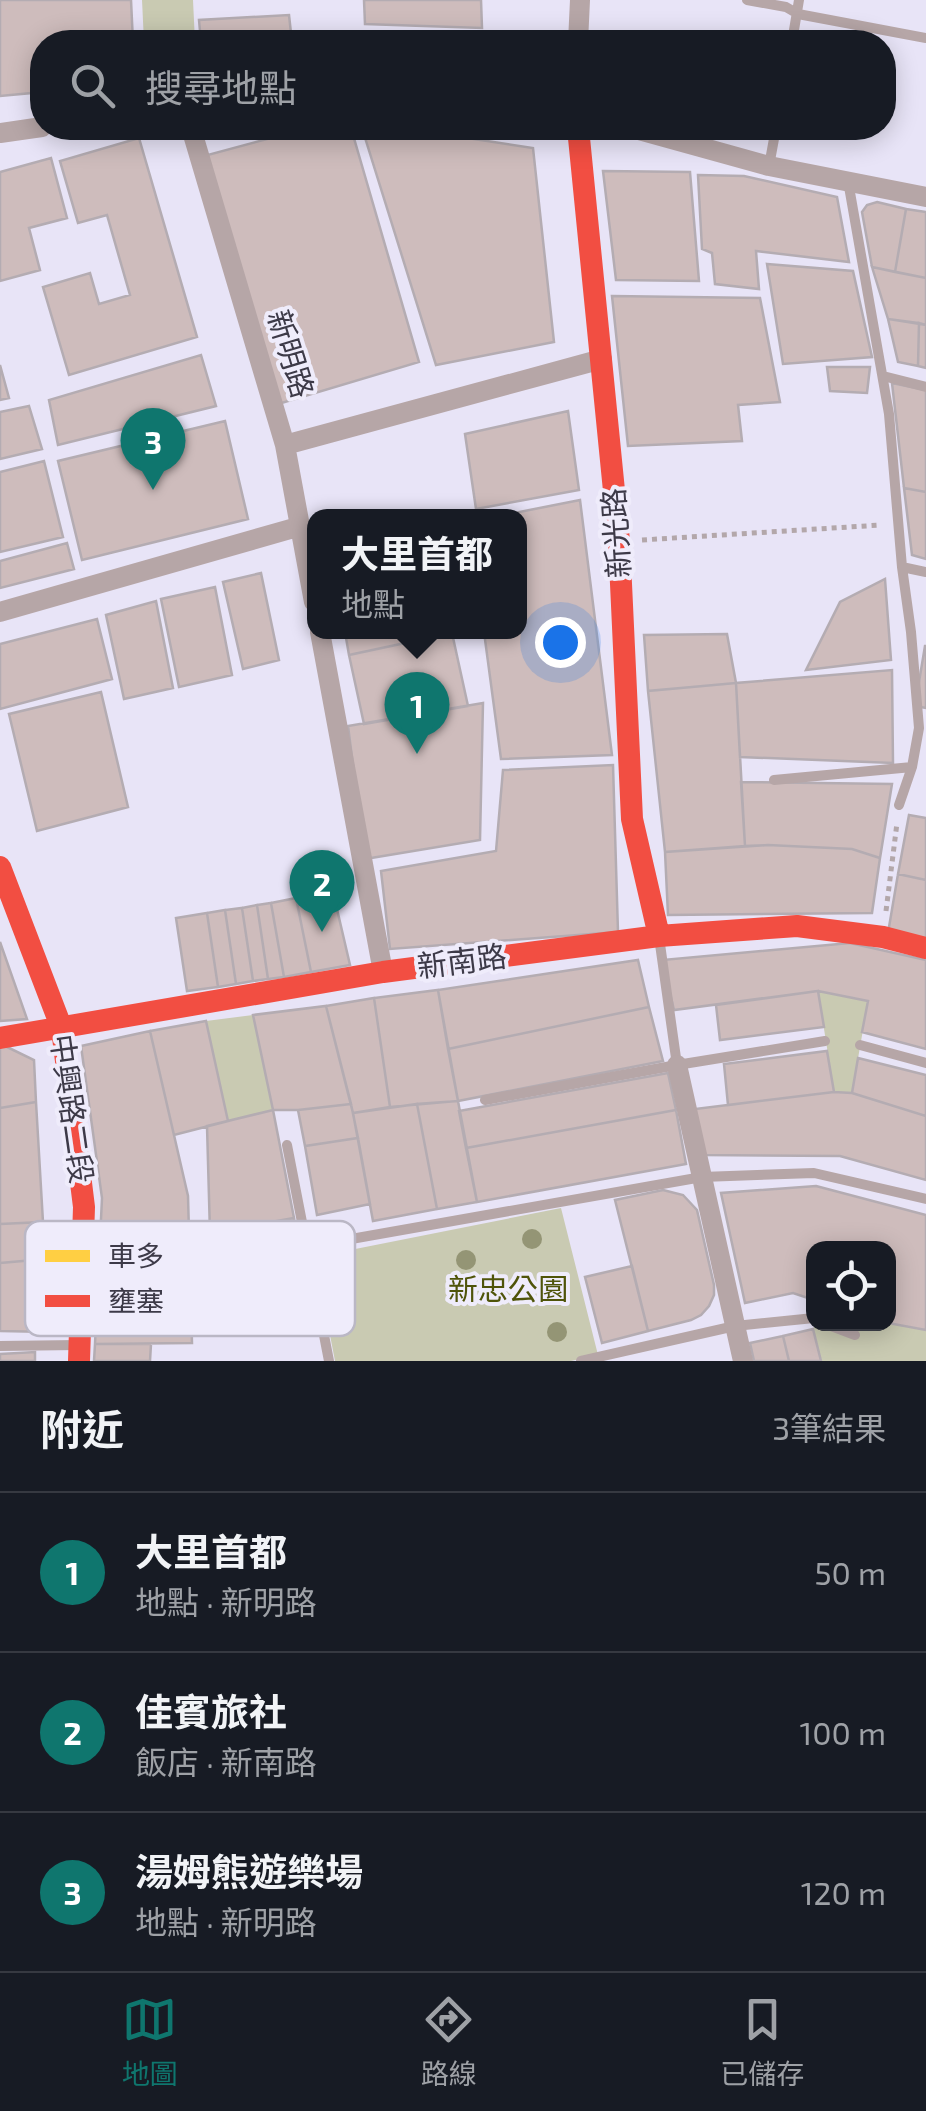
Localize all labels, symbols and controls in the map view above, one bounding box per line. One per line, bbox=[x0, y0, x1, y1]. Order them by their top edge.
search box bbox=[30, 30, 896, 140]
icon: search bbox=[65, 58, 120, 113]
text: 搜尋地點 bbox=[145, 64, 297, 110]
street label: 新明路 bbox=[262, 305, 322, 402]
pin: 3 bbox=[120, 408, 186, 490]
street label: 新光路 bbox=[594, 487, 636, 579]
popup bbox=[307, 509, 527, 639]
text: 大里首都 bbox=[341, 530, 493, 576]
text: 地點 bbox=[341, 584, 405, 622]
your location bbox=[535, 617, 586, 668]
pin: 1 bbox=[384, 672, 450, 754]
pin: 2 bbox=[290, 850, 354, 932]
street label: 新南路 bbox=[415, 937, 509, 983]
street label: 中興路二段 bbox=[45, 1032, 101, 1185]
legend bbox=[25, 1221, 355, 1336]
text: 車多 bbox=[108, 1238, 164, 1272]
map controls bbox=[806, 1241, 896, 1331]
button: locate bbox=[806, 1241, 896, 1331]
park label: 新忠公園 bbox=[448, 1270, 568, 1306]
text: 壅塞 bbox=[108, 1283, 164, 1317]
text: 附近 bbox=[40, 1403, 124, 1453]
text: 3筆結果 bbox=[772, 1408, 886, 1446]
text: 大里首都 bbox=[135, 1528, 287, 1574]
text: 1 bbox=[66, 1553, 79, 1591]
text: 50 m bbox=[814, 1553, 886, 1591]
text: 地點 · 新明路 bbox=[135, 1582, 317, 1620]
text: 佳賓旅社 bbox=[135, 1688, 287, 1734]
text: 2 bbox=[63, 1713, 82, 1751]
text: 100 m bbox=[800, 1713, 886, 1751]
text: 飯店 · 新南路 bbox=[135, 1742, 317, 1780]
text: 湯姆熊遊樂場 bbox=[135, 1848, 363, 1894]
text: 3 bbox=[63, 1873, 82, 1911]
text: 120 m bbox=[801, 1873, 886, 1911]
text: 地點 · 新明路 bbox=[135, 1902, 317, 1940]
tab: 地圖 bbox=[122, 1992, 178, 2092]
tab: 路線 bbox=[421, 1992, 477, 2092]
tab: 已儲存 bbox=[720, 1992, 804, 2092]

